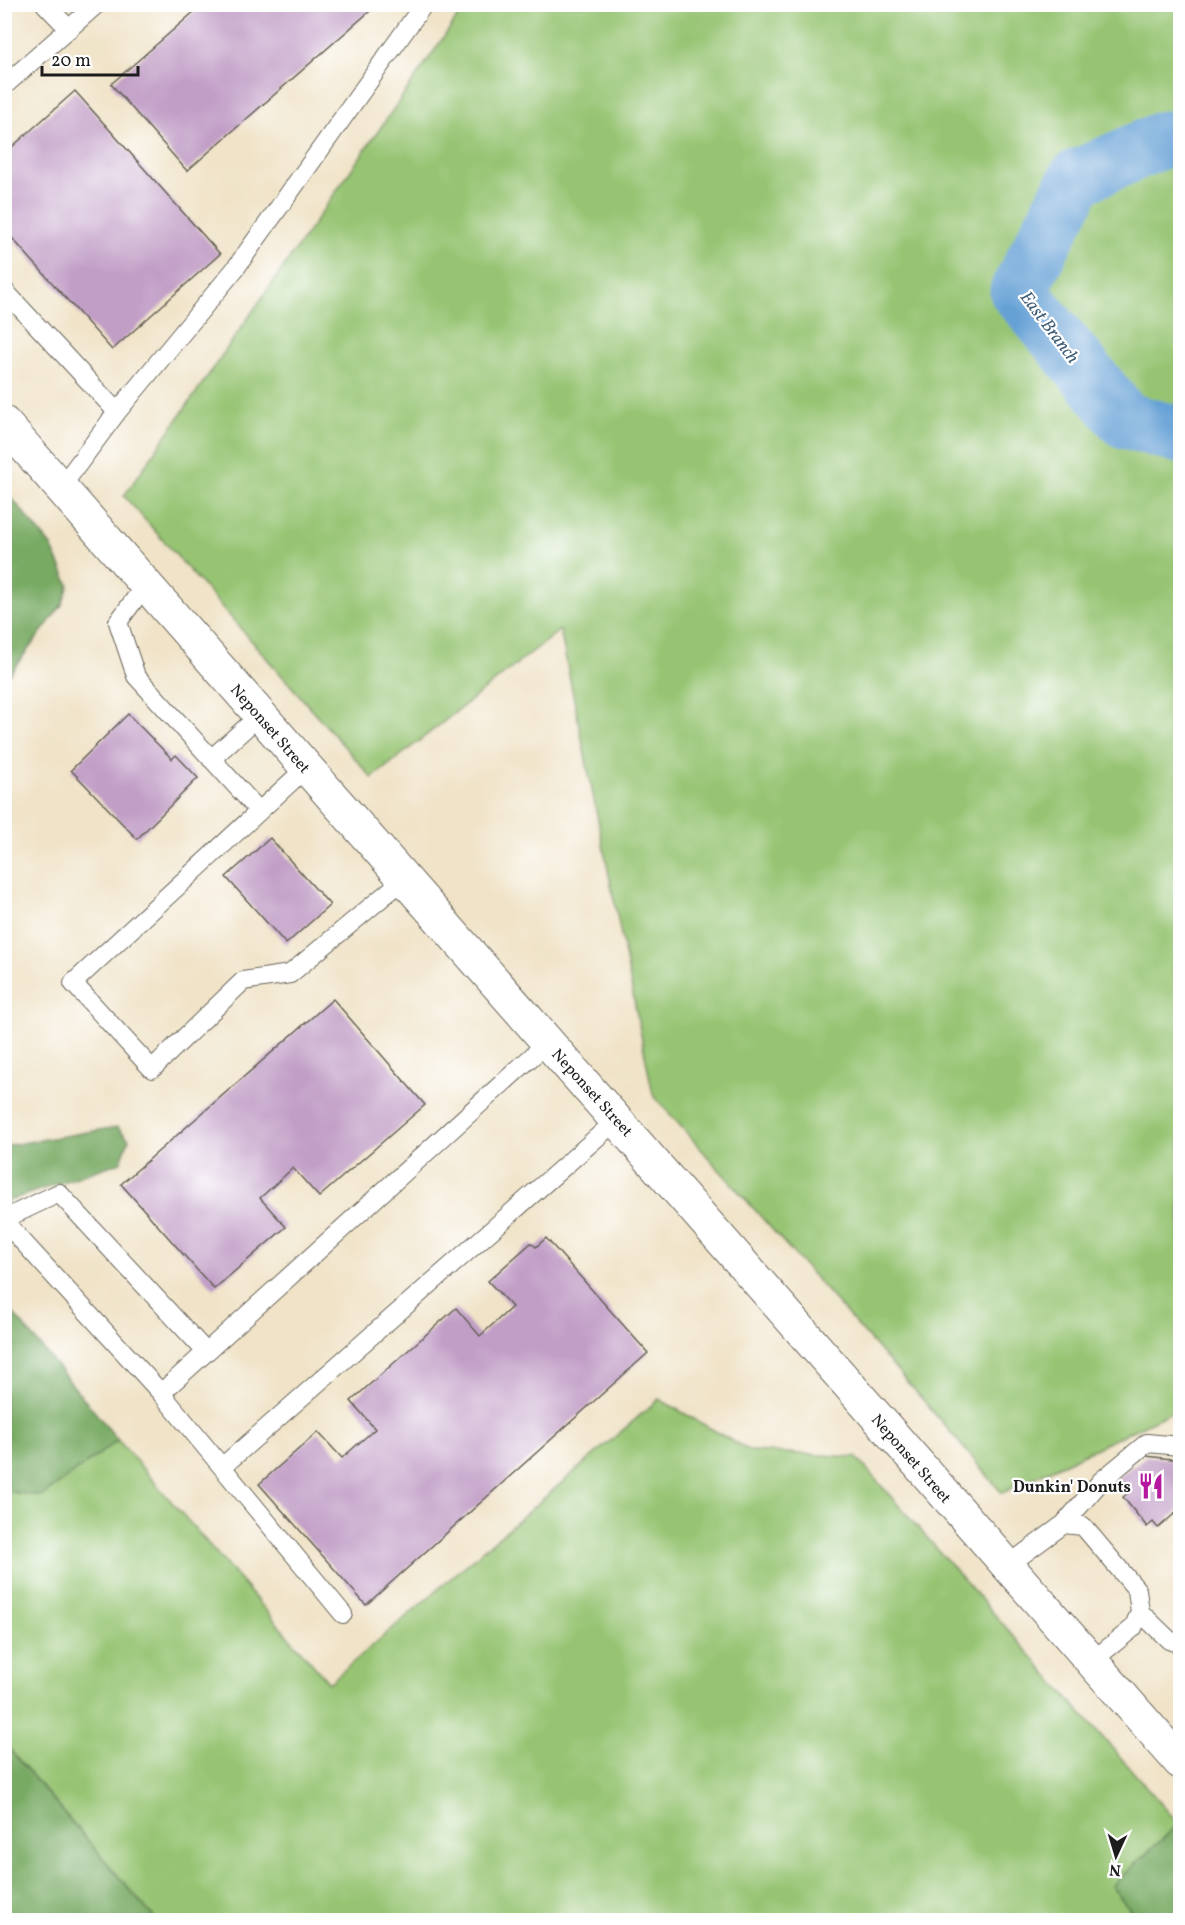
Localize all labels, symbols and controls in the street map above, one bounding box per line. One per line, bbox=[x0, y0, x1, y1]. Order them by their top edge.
scale bar bbox=[42, 39, 138, 77]
text: 20 m bbox=[51, 49, 91, 74]
water label: East Branch bbox=[1013, 286, 1084, 369]
street label: Neponset Street bbox=[224, 680, 315, 779]
street label: Neponset Street bbox=[546, 1044, 637, 1143]
street label: Neponset Street bbox=[865, 1410, 956, 1509]
restaurant icon: Dunkin' Donuts bbox=[1136, 1471, 1166, 1501]
place label: Dunkin' Donuts bbox=[1013, 1477, 1131, 1499]
north arrow bbox=[1086, 1826, 1146, 1886]
text: N bbox=[1108, 1858, 1122, 1880]

